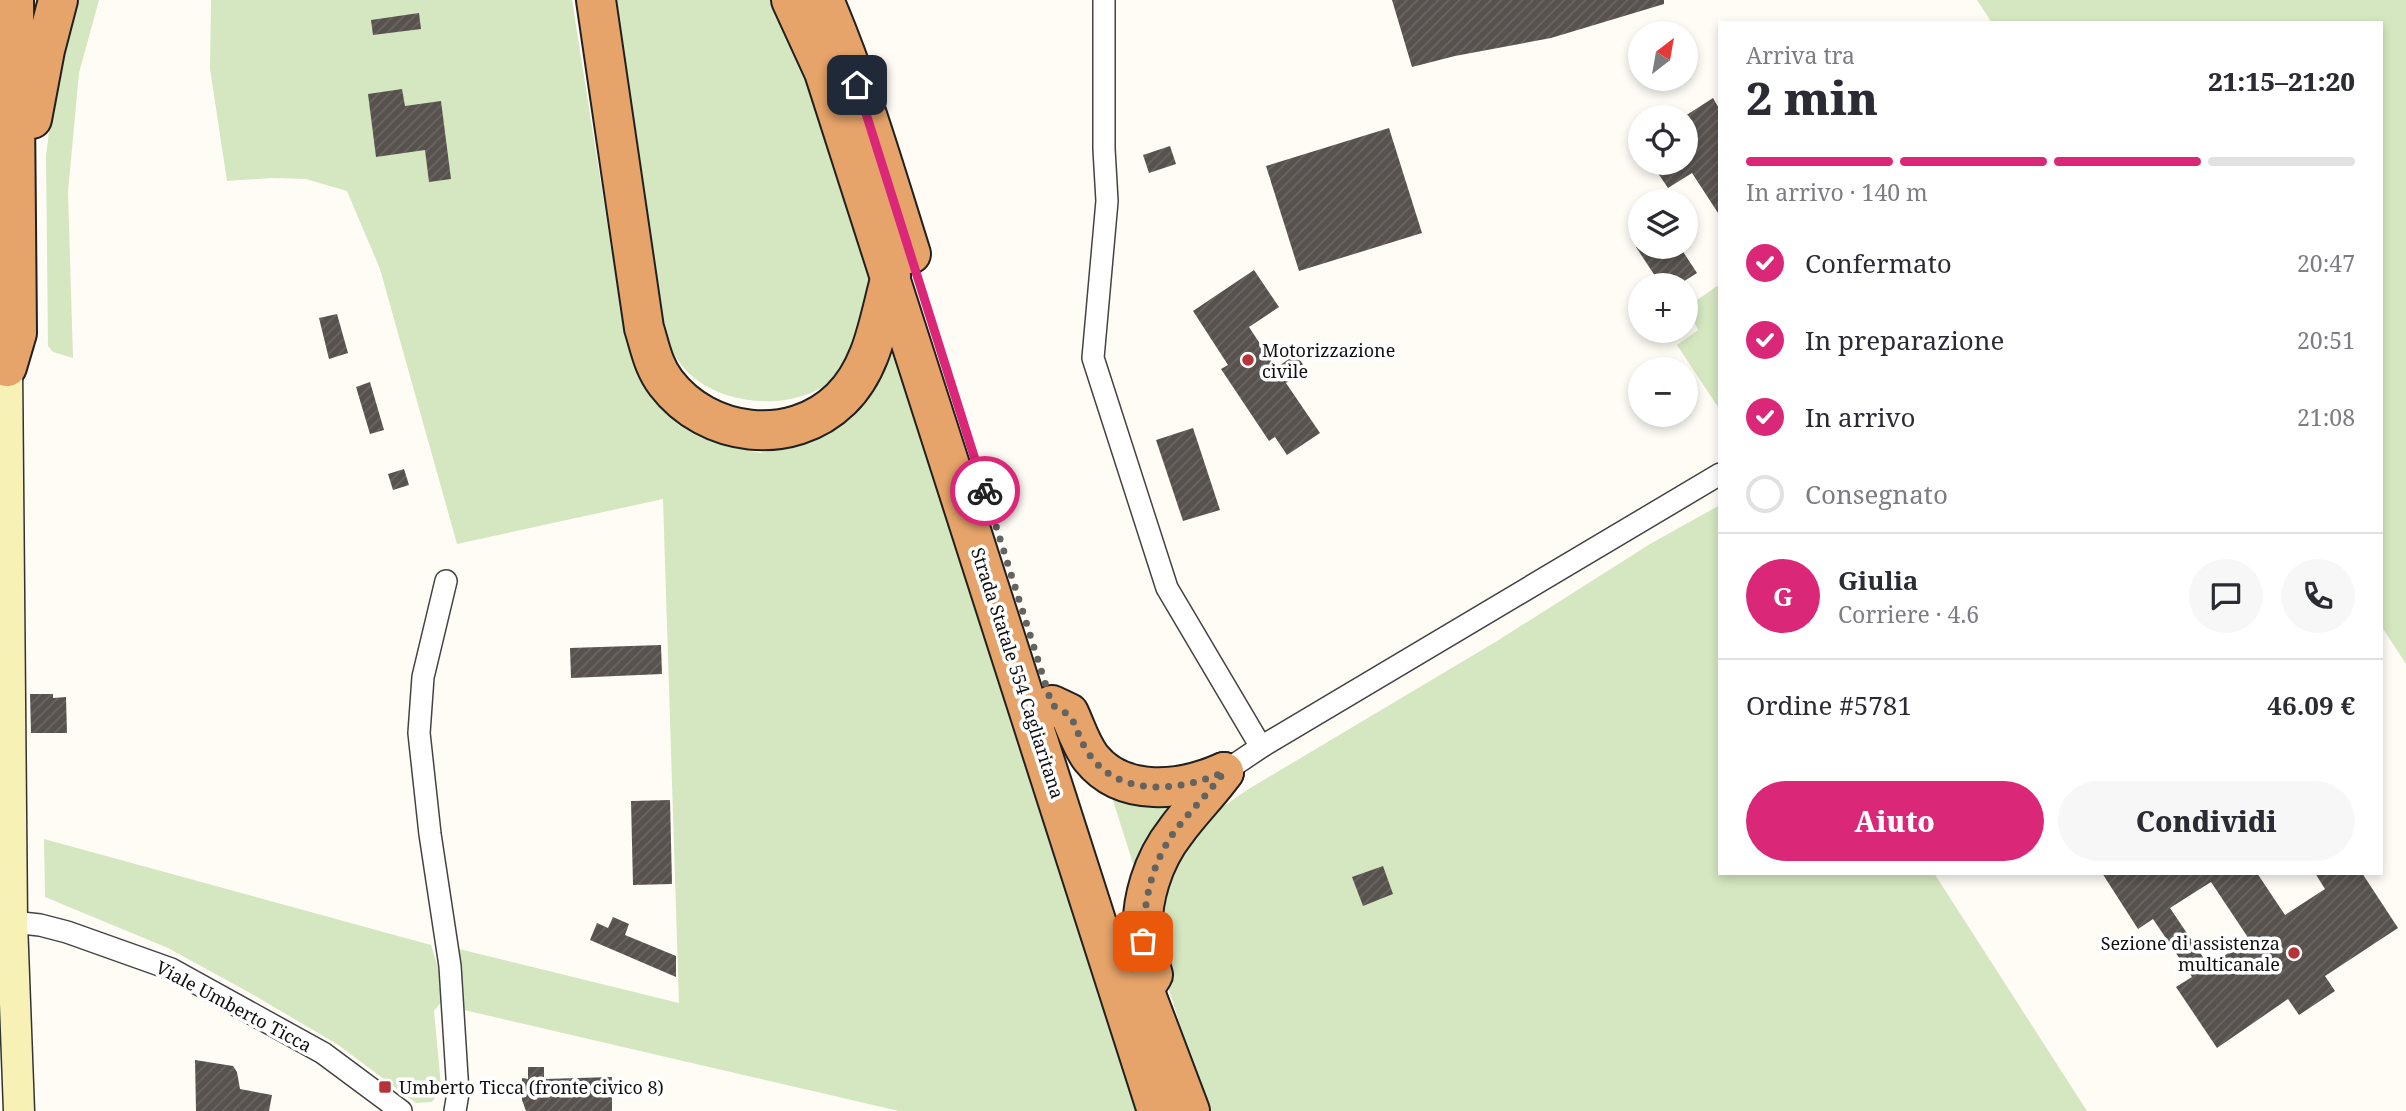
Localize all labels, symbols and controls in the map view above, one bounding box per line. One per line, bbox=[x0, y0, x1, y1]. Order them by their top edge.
north arrow bbox=[1628, 21, 1698, 91]
map controls bbox=[1628, 21, 1698, 427]
text: Arriva tra bbox=[1746, 39, 1855, 71]
pin bbox=[827, 55, 887, 115]
text: 21:15–21:20 bbox=[2208, 63, 2355, 99]
icon: home bbox=[838, 66, 876, 104]
text: 2 min bbox=[1746, 66, 1878, 128]
button: locate bbox=[1628, 105, 1698, 175]
text: In arrivo · 140 m bbox=[1746, 176, 1928, 208]
button: layers bbox=[1628, 189, 1698, 259]
icon: check bbox=[1746, 244, 1784, 282]
text: Confermato bbox=[1805, 245, 1952, 281]
text: 20:47 bbox=[2297, 247, 2355, 279]
button: + bbox=[1628, 273, 1698, 343]
icon: check bbox=[1746, 321, 1784, 359]
text: In preparazione bbox=[1805, 322, 2004, 358]
text: 20:51 bbox=[2297, 324, 2355, 356]
place label: Motorizzazione civile bbox=[1262, 338, 1395, 383]
marker: Motorizzazione civile bbox=[1240, 352, 1256, 368]
button: − bbox=[1628, 357, 1698, 427]
icon: check bbox=[1746, 398, 1784, 436]
text: In arrivo bbox=[1805, 399, 1916, 435]
text: 21:08 bbox=[2297, 401, 2355, 433]
courier bbox=[950, 456, 1020, 526]
icon: bike bbox=[966, 472, 1004, 510]
text: Consegnato bbox=[1805, 476, 1948, 512]
street label: Strada Statale 554 Cagliaritana bbox=[966, 544, 1070, 802]
button: chat bbox=[2189, 559, 2263, 633]
button: phone bbox=[2281, 559, 2355, 633]
text: Giulia bbox=[1838, 562, 1918, 598]
text: G bbox=[1773, 578, 1793, 614]
text: Corriere · 4.6 bbox=[1838, 598, 1979, 630]
text: Ordine #5781 bbox=[1746, 687, 1912, 723]
text: 46.09 € bbox=[2267, 687, 2355, 723]
button: Aiuto bbox=[1746, 781, 2044, 861]
button: Condividi bbox=[2058, 781, 2355, 861]
pin bbox=[1113, 911, 1173, 971]
icon: bag bbox=[1124, 922, 1162, 960]
place label: Sezione di assistenza multicanale bbox=[2101, 931, 2280, 976]
marker: Sezione di assistenza multicanale bbox=[2286, 945, 2302, 961]
street label: Viale Umberto Ticca bbox=[152, 955, 316, 1057]
place label: Umberto Ticca (fronte civico 8) bbox=[399, 1075, 664, 1099]
marker: Umberto Ticca (fronte civico 8) bbox=[377, 1079, 393, 1095]

